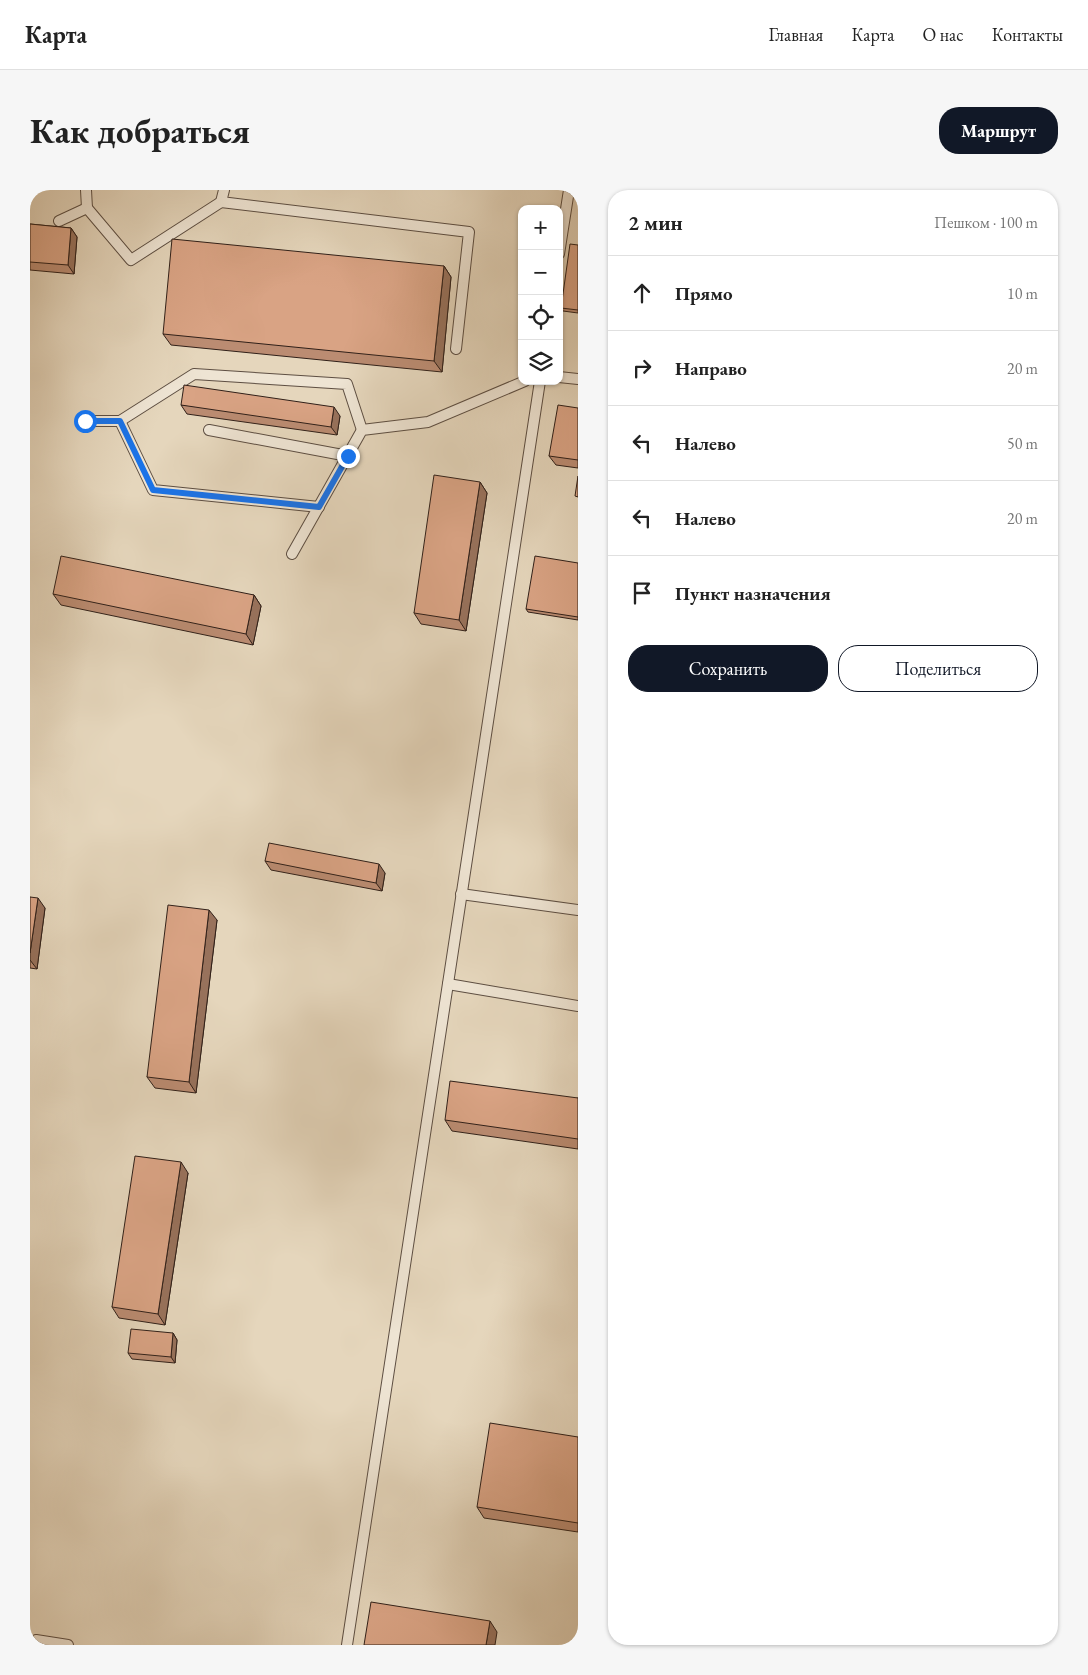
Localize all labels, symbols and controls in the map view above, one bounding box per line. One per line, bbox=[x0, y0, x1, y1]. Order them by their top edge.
text: Карта bbox=[25, 19, 87, 50]
text: Главная bbox=[769, 23, 823, 46]
text: Карта bbox=[851, 23, 894, 46]
text: О нас bbox=[922, 23, 964, 46]
text: Контакты bbox=[992, 23, 1063, 46]
button: Маршрут bbox=[939, 107, 1058, 154]
text: Как добраться bbox=[30, 108, 250, 153]
map controls bbox=[518, 205, 563, 385]
button: + bbox=[518, 205, 563, 250]
text: 2 мин bbox=[628, 209, 683, 236]
text: Пешком · 100 m bbox=[934, 212, 1038, 233]
button: − bbox=[518, 250, 563, 295]
icon: ahead bbox=[628, 279, 656, 307]
text: Прямо bbox=[675, 281, 733, 306]
text: 10 m bbox=[1007, 283, 1038, 304]
button: locate bbox=[518, 295, 563, 340]
button: layers bbox=[518, 340, 563, 385]
icon: right bbox=[628, 354, 656, 382]
text: Направо bbox=[675, 356, 747, 381]
text: 20 m bbox=[1007, 358, 1038, 379]
route start bbox=[74, 410, 97, 433]
icon: left bbox=[628, 429, 656, 457]
text: Налево bbox=[675, 431, 736, 456]
text: 50 m bbox=[1007, 433, 1038, 454]
route end bbox=[337, 445, 360, 468]
icon: left bbox=[628, 504, 656, 532]
text: Налево bbox=[675, 506, 736, 531]
text: 20 m bbox=[1007, 508, 1038, 529]
icon: arrive bbox=[628, 579, 656, 607]
text: Пункт назначения bbox=[675, 581, 831, 606]
button: Сохранить bbox=[628, 645, 828, 692]
button: Поделиться bbox=[838, 645, 1038, 692]

